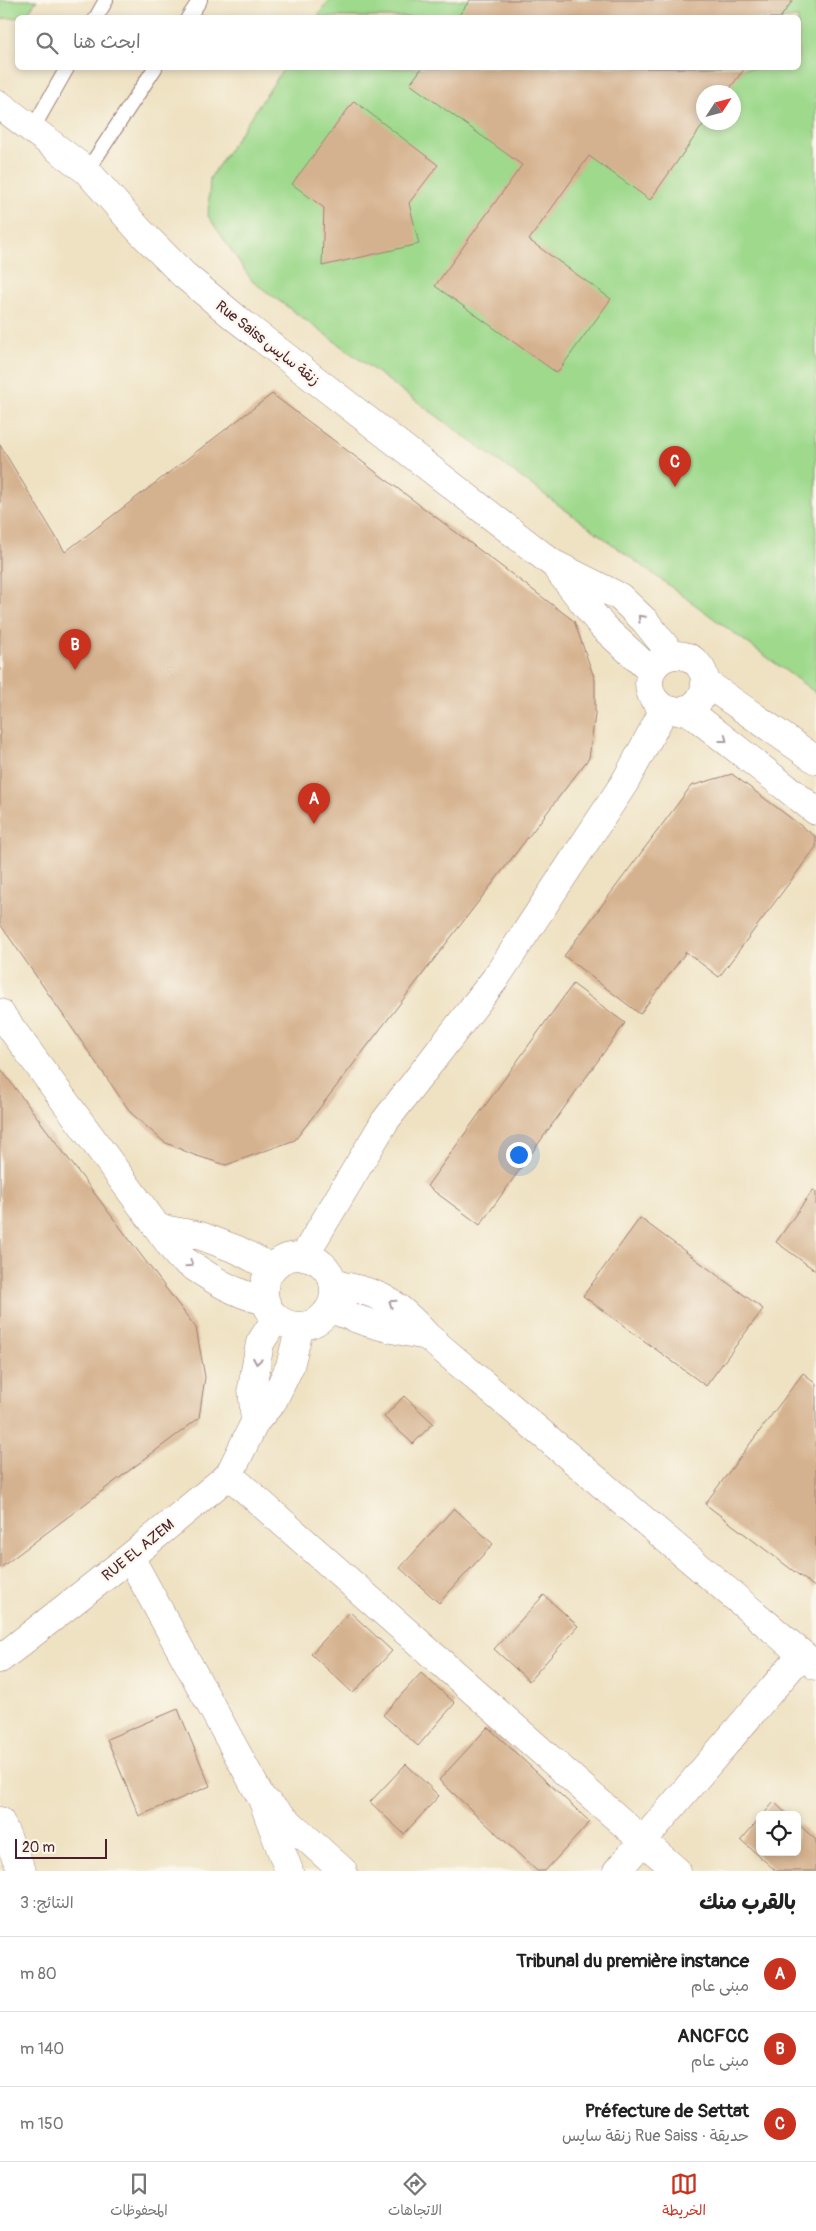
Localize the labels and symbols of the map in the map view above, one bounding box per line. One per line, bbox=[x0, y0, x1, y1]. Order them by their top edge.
north arrow bbox=[696, 85, 741, 130]
street label: Rue Saiss زنقة سايس bbox=[212, 297, 324, 390]
pin: C bbox=[659, 446, 691, 487]
one-way arrow bbox=[638, 614, 647, 623]
pin: B bbox=[59, 629, 91, 670]
one-way arrow bbox=[719, 734, 728, 743]
pin: A bbox=[298, 783, 330, 824]
your location bbox=[506, 1142, 532, 1168]
one-way arrow bbox=[184, 1258, 194, 1267]
one-way arrow bbox=[388, 1300, 398, 1309]
one-way arrow bbox=[252, 1357, 262, 1366]
street label: RUE EL AZEM bbox=[98, 1515, 179, 1585]
scale bar bbox=[15, 1836, 108, 1859]

